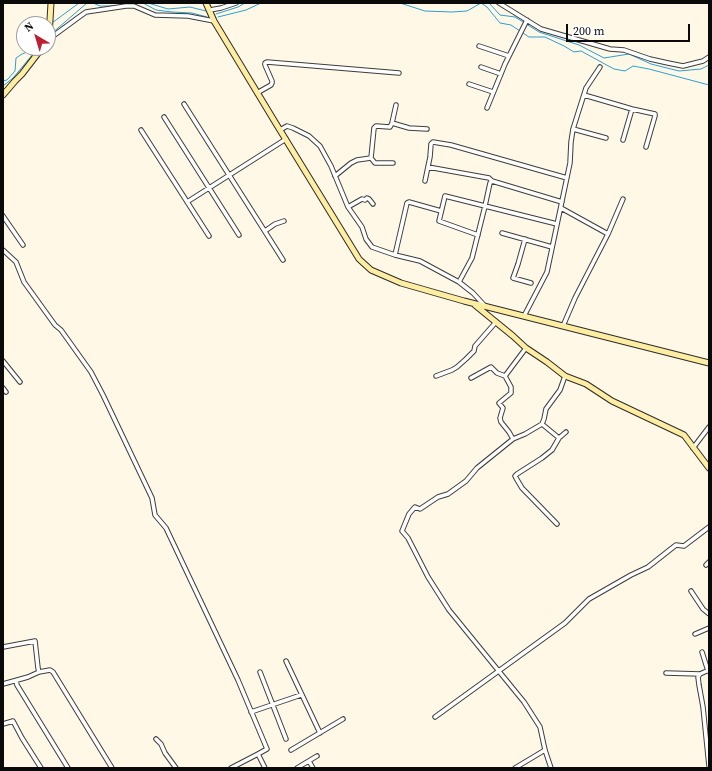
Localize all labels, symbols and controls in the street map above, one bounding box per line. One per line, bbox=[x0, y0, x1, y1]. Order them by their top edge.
north arrow bbox=[16, 16, 56, 56]
scale bar bbox=[568, 16, 692, 42]
text: N bbox=[21, 19, 37, 35]
text: 200 m bbox=[573, 23, 605, 39]

